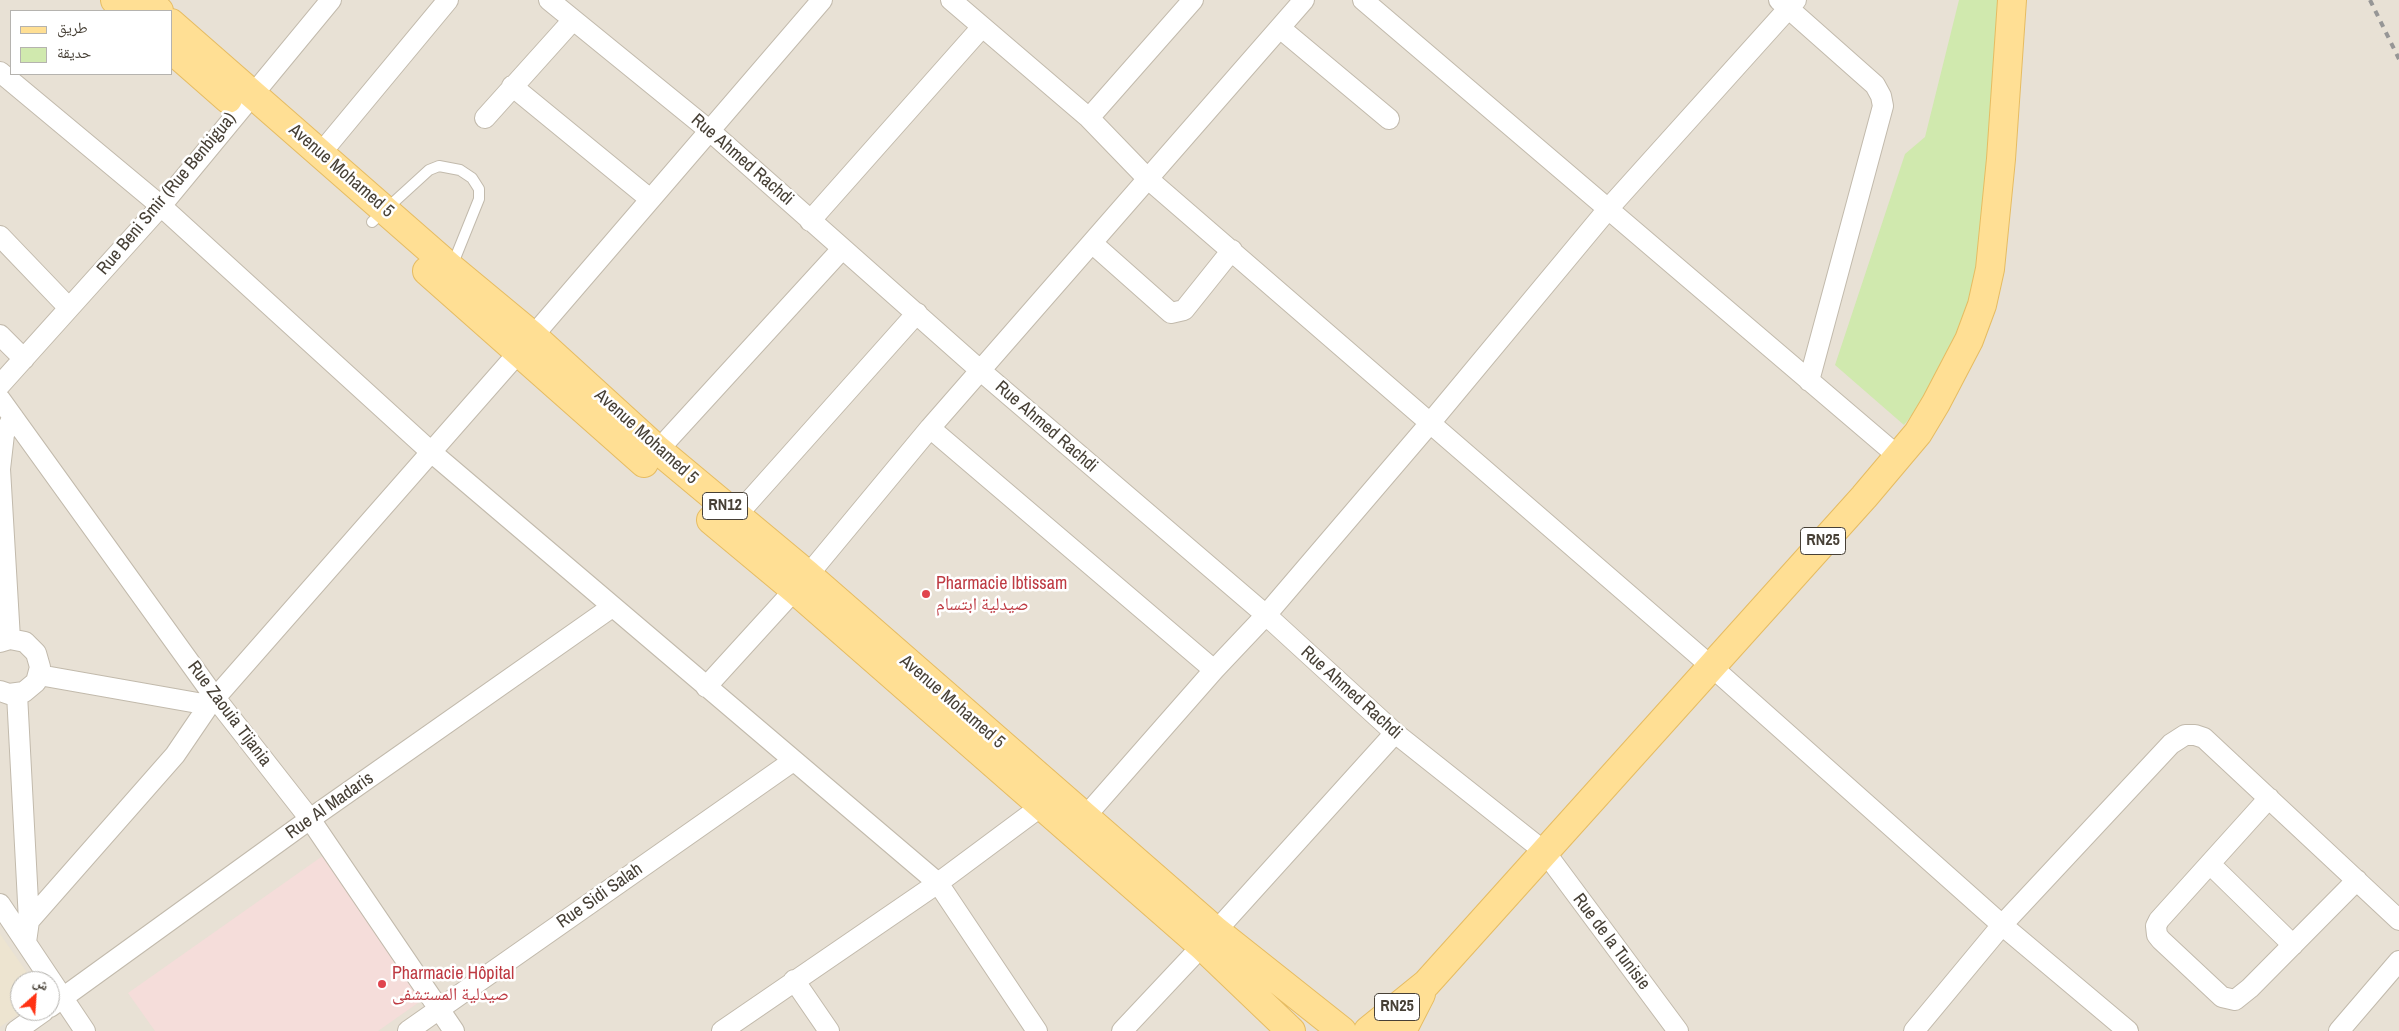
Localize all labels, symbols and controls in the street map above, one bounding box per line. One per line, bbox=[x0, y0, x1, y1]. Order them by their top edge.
legend bbox=[10, 10, 172, 75]
text: طريق bbox=[57, 17, 88, 38]
text: حديقة bbox=[57, 42, 91, 63]
street label: Rue Beni Smir (Rue Benbigua) bbox=[93, 108, 241, 280]
street label: Rue Ahmed Rachdi bbox=[686, 110, 798, 210]
street label: Avenue Mohamed 5 bbox=[284, 120, 398, 222]
street label: Rue Ahmed Rachdi bbox=[990, 377, 1102, 477]
street label: Avenue Mohamed 5 bbox=[590, 385, 702, 489]
road number: RN12 bbox=[702, 492, 748, 520]
road number: RN25 bbox=[1800, 528, 1846, 554]
place label: Pharmacie Ibtissam صيدلية ابتسام bbox=[936, 573, 1067, 616]
marker: Pharmacie Ibtissam صيدلية ابتسام bbox=[920, 588, 932, 600]
street label: Rue Ahmed Rachdi bbox=[1296, 642, 1406, 744]
street label: Avenue Mohamed 5 bbox=[895, 651, 1009, 753]
street label: Rue Zaouia Tijania bbox=[182, 657, 276, 771]
street label: Rue Al Madaris bbox=[282, 768, 378, 844]
street label: Rue Sidi Salah bbox=[553, 859, 647, 933]
street label: Rue de la Tunisie bbox=[1568, 889, 1654, 995]
place label: Pharmacie Hôpital صيدلية المستشفى bbox=[392, 963, 514, 1006]
north arrow bbox=[10, 971, 60, 1021]
text: ش bbox=[31, 972, 52, 995]
marker: Pharmacie Hôpital صيدلية المستشفى bbox=[376, 978, 388, 990]
road number: RN25 bbox=[1374, 994, 1420, 1020]

